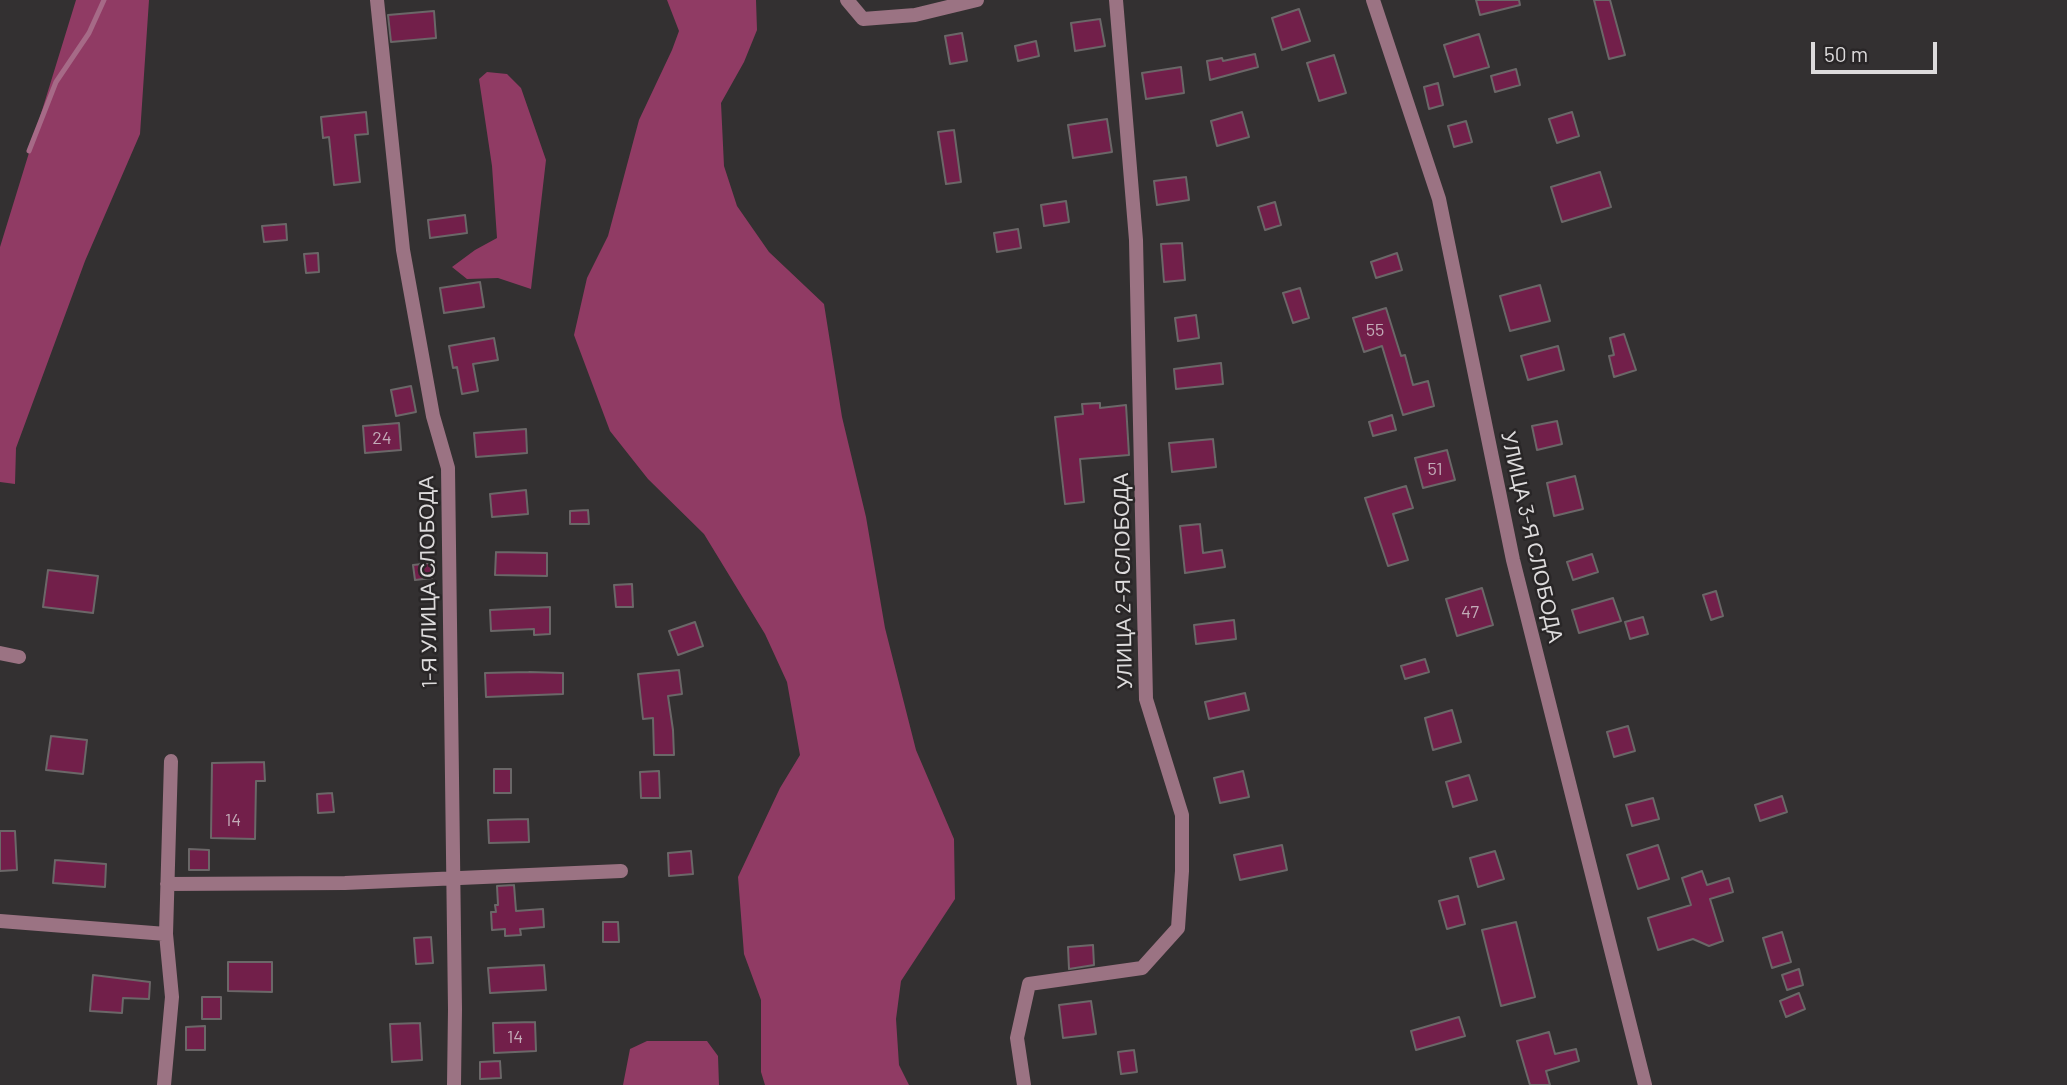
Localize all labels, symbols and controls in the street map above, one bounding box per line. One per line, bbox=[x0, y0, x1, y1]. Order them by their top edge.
scale bar bbox=[1815, 28, 1941, 72]
text: 50 m bbox=[1824, 41, 1868, 66]
house number: 55 bbox=[1366, 319, 1384, 341]
house number: 24 bbox=[372, 427, 392, 449]
street label: УЛИЦА 3-Я СЛОБОДА bbox=[1495, 429, 1569, 645]
house number: 51 bbox=[1427, 458, 1443, 480]
street label: УЛИЦА 2-Я СЛОБОДА bbox=[1109, 473, 1137, 689]
street label: 1-Я УЛИЦА СЛОБОДА bbox=[414, 476, 442, 688]
house number: 47 bbox=[1461, 601, 1479, 623]
house number: 14 bbox=[225, 809, 241, 831]
house number: 14 bbox=[507, 1026, 523, 1048]

